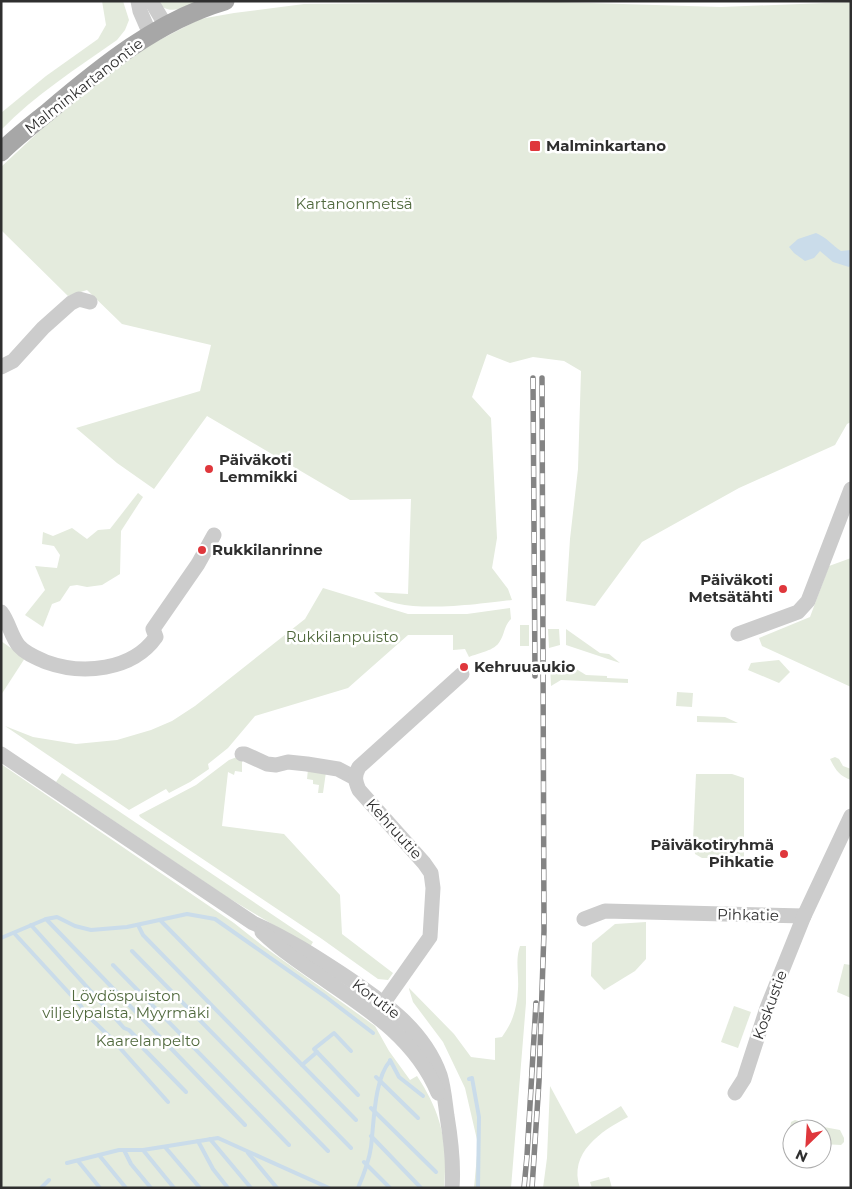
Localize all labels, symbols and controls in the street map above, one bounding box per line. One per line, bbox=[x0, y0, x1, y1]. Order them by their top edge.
street label: Malminkartanontie bbox=[21, 34, 147, 138]
place label: Malminkartano bbox=[546, 136, 666, 155]
marker: Malminkartano bbox=[528, 139, 542, 153]
park label: Kartanonmetsä bbox=[295, 194, 413, 213]
place label: Päiväkoti Lemmikki bbox=[219, 450, 298, 486]
marker: Päiväkoti Lemmikki bbox=[203, 463, 215, 475]
place label: Rukkilanrinne bbox=[212, 540, 323, 559]
marker: Rukkilanrinne bbox=[196, 544, 208, 556]
place label: Päiväkoti Metsätähti bbox=[689, 570, 773, 606]
marker: Päiväkoti Metsätähti bbox=[777, 583, 789, 595]
park label: Rukkilanpuisto bbox=[286, 627, 398, 646]
place label: Kehruuaukio bbox=[474, 657, 576, 676]
marker: Kehruuaukio bbox=[458, 661, 470, 673]
street label: Kehruutie bbox=[362, 794, 426, 863]
place label: Päiväkotiryhmä Pihkatie bbox=[650, 835, 774, 871]
marker: Päiväkotiryhmä Pihkatie bbox=[778, 848, 790, 860]
street label: Pihkatie bbox=[717, 904, 779, 925]
street label: Koskustie bbox=[748, 968, 791, 1042]
street label: Korutie bbox=[349, 974, 404, 1023]
park label: Löydöspuiston viljelypalsta, Myyrmäki bbox=[42, 986, 210, 1022]
park label: Kaarelanpelto bbox=[96, 1031, 200, 1050]
north arrow bbox=[782, 1119, 832, 1169]
text: N bbox=[793, 1145, 810, 1166]

